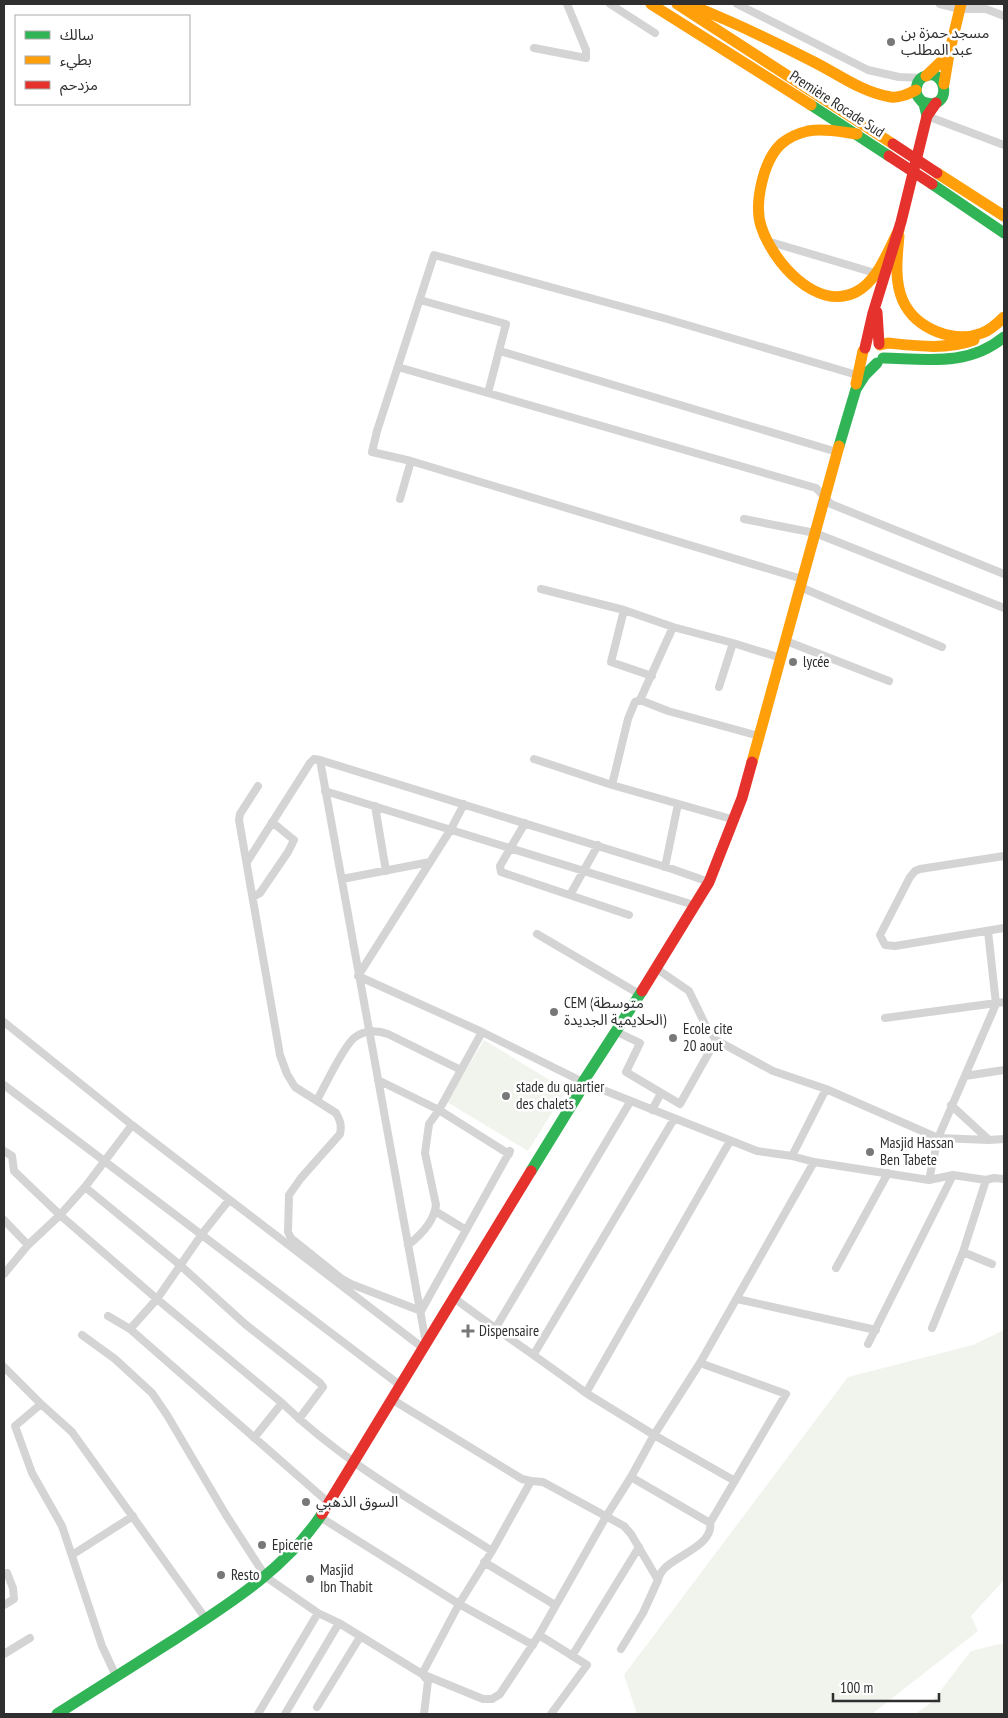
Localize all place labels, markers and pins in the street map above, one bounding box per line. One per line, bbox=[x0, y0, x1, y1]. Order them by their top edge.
place label: مسجد حمزة بن عبد المطلب bbox=[901, 23, 989, 59]
marker: مسجد حمزة بن عبد المطلب bbox=[885, 36, 897, 48]
place label: lycée bbox=[803, 652, 830, 671]
marker: lycée bbox=[787, 656, 799, 668]
place label: CEM (متوسطة الحلايمية الجديدة) bbox=[564, 993, 667, 1029]
marker: CEM (متوسطة الحلايمية الجديدة) bbox=[548, 1006, 560, 1018]
place label: Ecole cite 20 aout bbox=[683, 1019, 733, 1055]
marker: Ecole cite 20 aout bbox=[667, 1032, 679, 1044]
place label: stade du quartier des chalets bbox=[516, 1077, 605, 1113]
marker: stade du quartier des chalets bbox=[500, 1090, 512, 1102]
place label: Masjid Hassan Ben Tabete bbox=[880, 1133, 954, 1169]
marker: Masjid Hassan Ben Tabete bbox=[864, 1146, 876, 1158]
place label: Dispensaire bbox=[479, 1321, 539, 1340]
marker: Dispensaire bbox=[461, 1324, 475, 1338]
place label: السوق الذهبي bbox=[316, 1492, 398, 1513]
marker: السوق الذهبي bbox=[300, 1496, 312, 1508]
place label: Epicerie bbox=[272, 1535, 313, 1554]
marker: Epicerie bbox=[256, 1539, 268, 1551]
place label: Masjid Ibn Thabit bbox=[320, 1560, 373, 1596]
place label: Resto bbox=[231, 1565, 259, 1584]
marker: Resto bbox=[215, 1569, 227, 1581]
marker: Masjid Ibn Thabit bbox=[304, 1573, 316, 1585]

